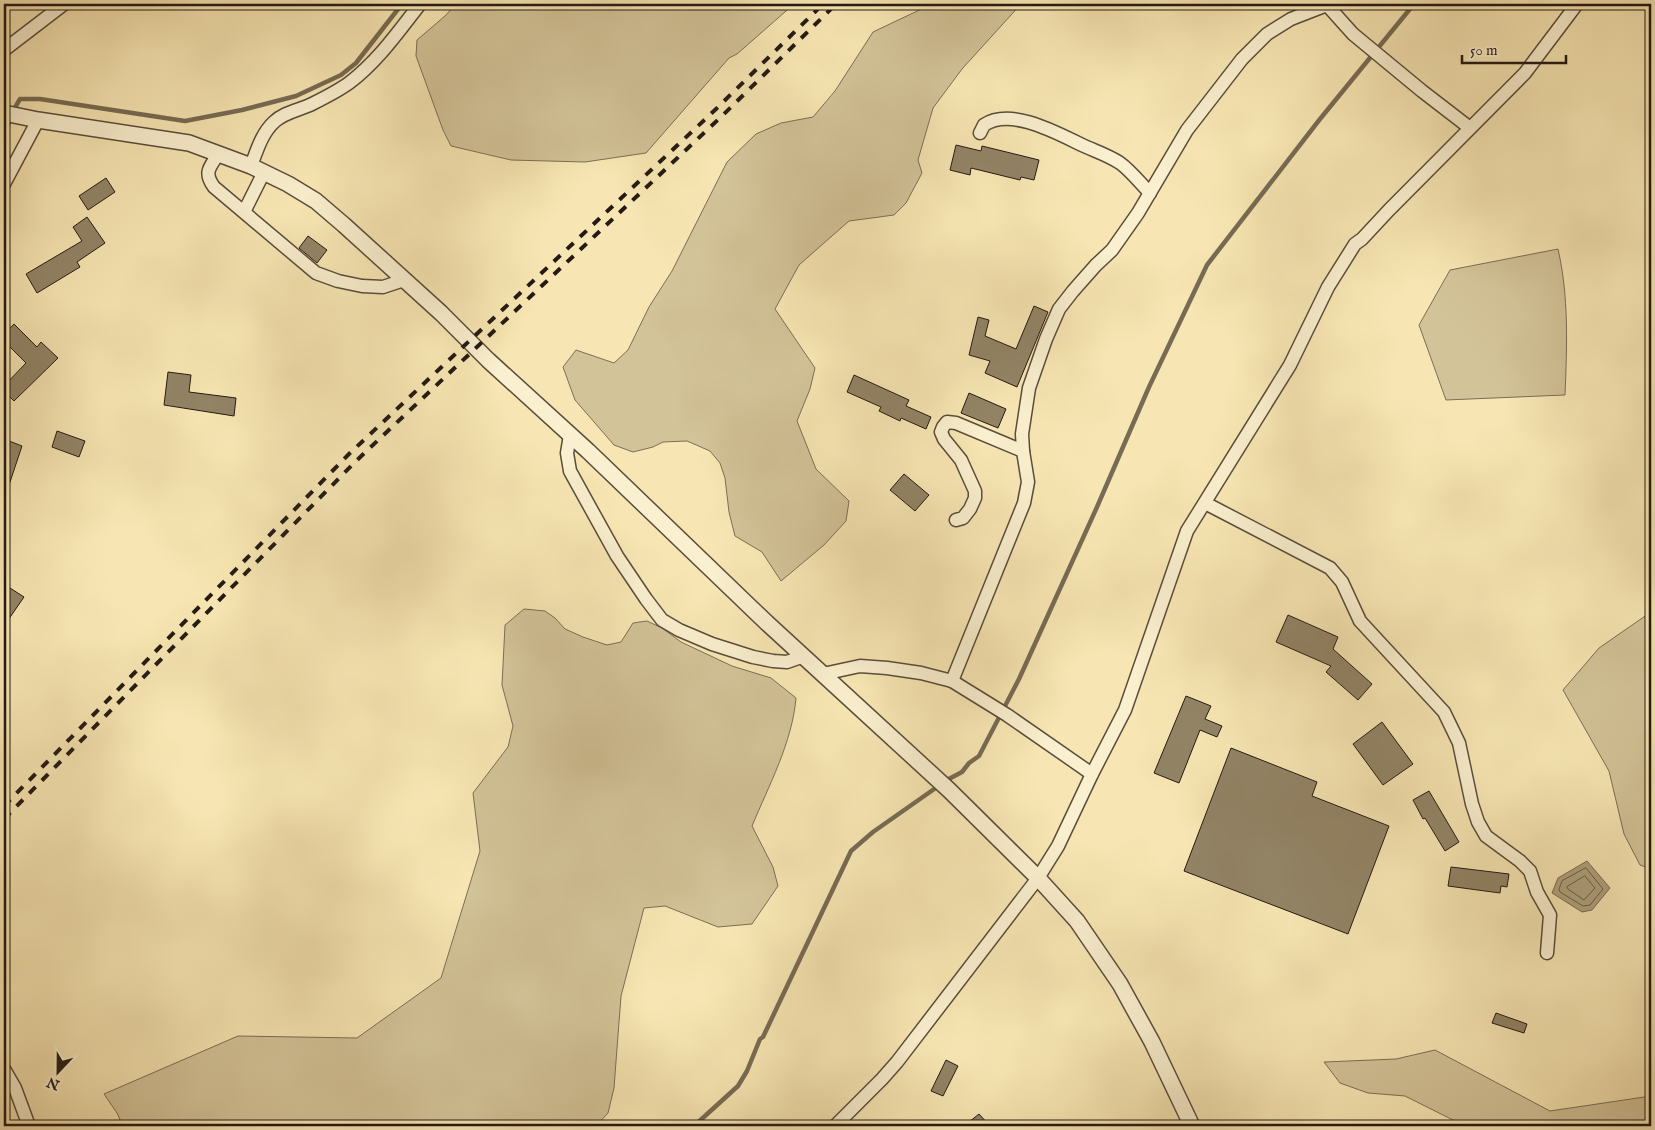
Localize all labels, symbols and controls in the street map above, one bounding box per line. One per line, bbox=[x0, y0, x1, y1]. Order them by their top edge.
scale bar bbox=[1462, 32, 1566, 64]
text: 50 m bbox=[1470, 41, 1498, 60]
north arrow bbox=[32, 1048, 82, 1098]
text: N bbox=[45, 1073, 63, 1094]

